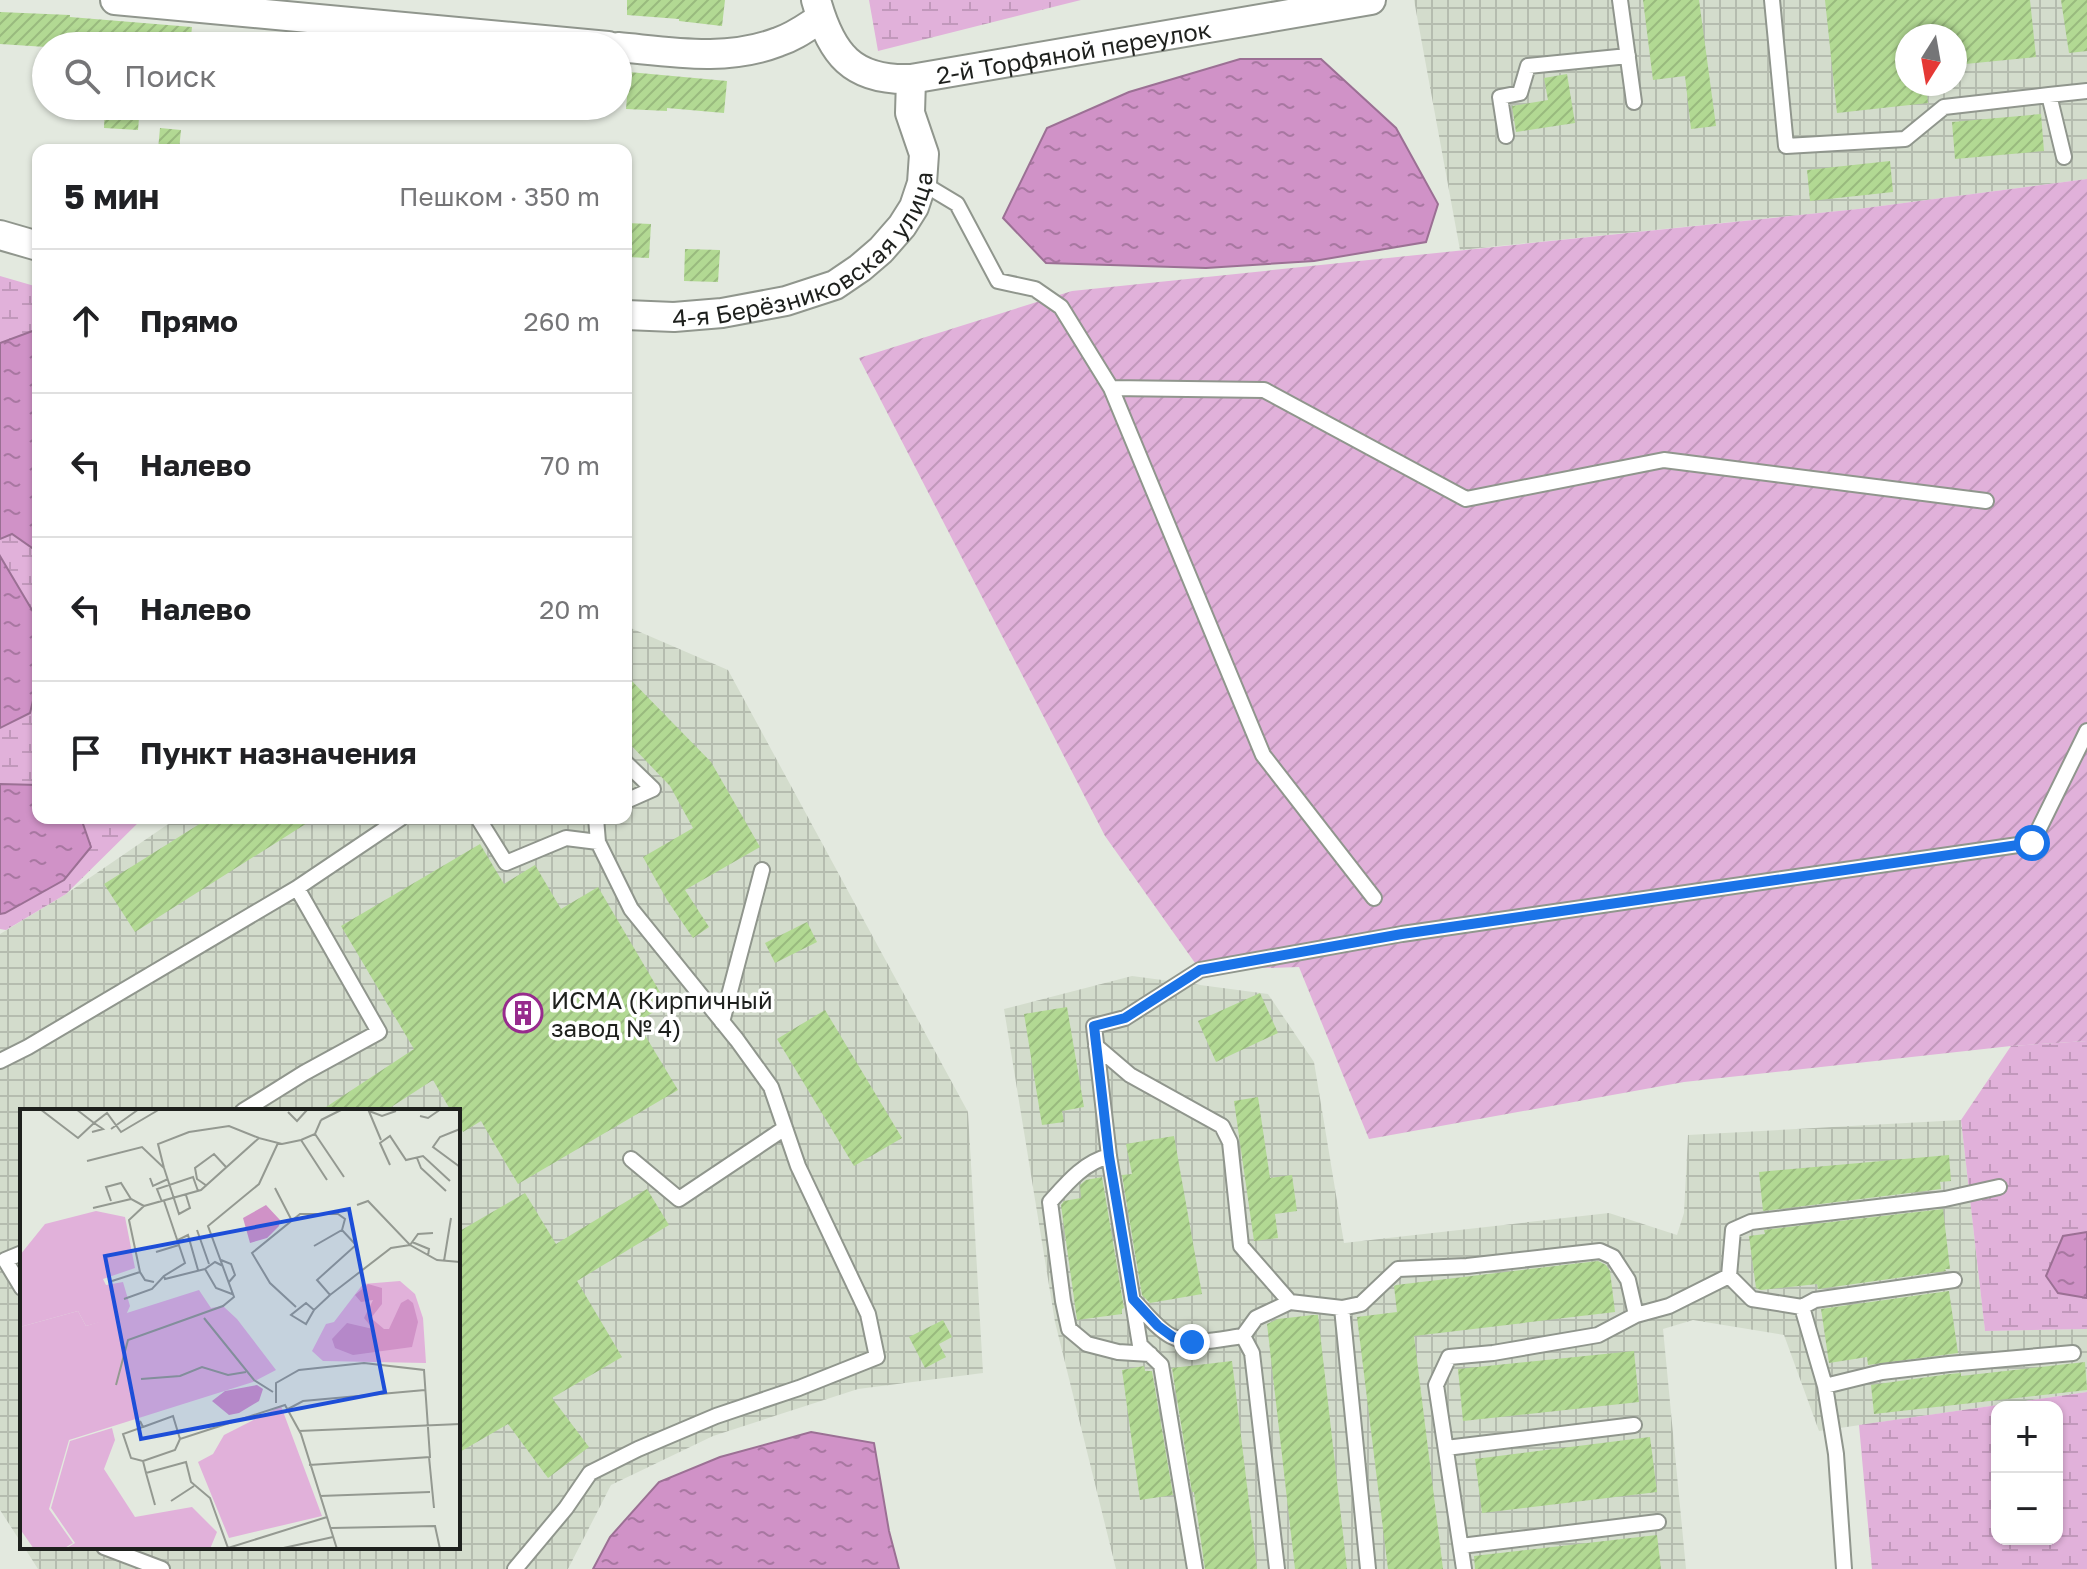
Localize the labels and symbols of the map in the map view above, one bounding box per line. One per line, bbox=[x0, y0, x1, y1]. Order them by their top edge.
street label: 2-й Торфяной переулок bbox=[934, 13, 1213, 89]
north arrow bbox=[1895, 24, 1967, 96]
street label: 4-я Берёзниковская улица bbox=[671, 171, 937, 332]
route start bbox=[2014, 825, 2050, 861]
place label: ИСМА (Кирпичный завод № 4) bbox=[551, 985, 773, 1042]
building icon: ИСМА (Кирпичный завод № 4) bbox=[502, 992, 544, 1034]
inset map bbox=[20, 1109, 460, 1549]
route end bbox=[1174, 1324, 1210, 1360]

